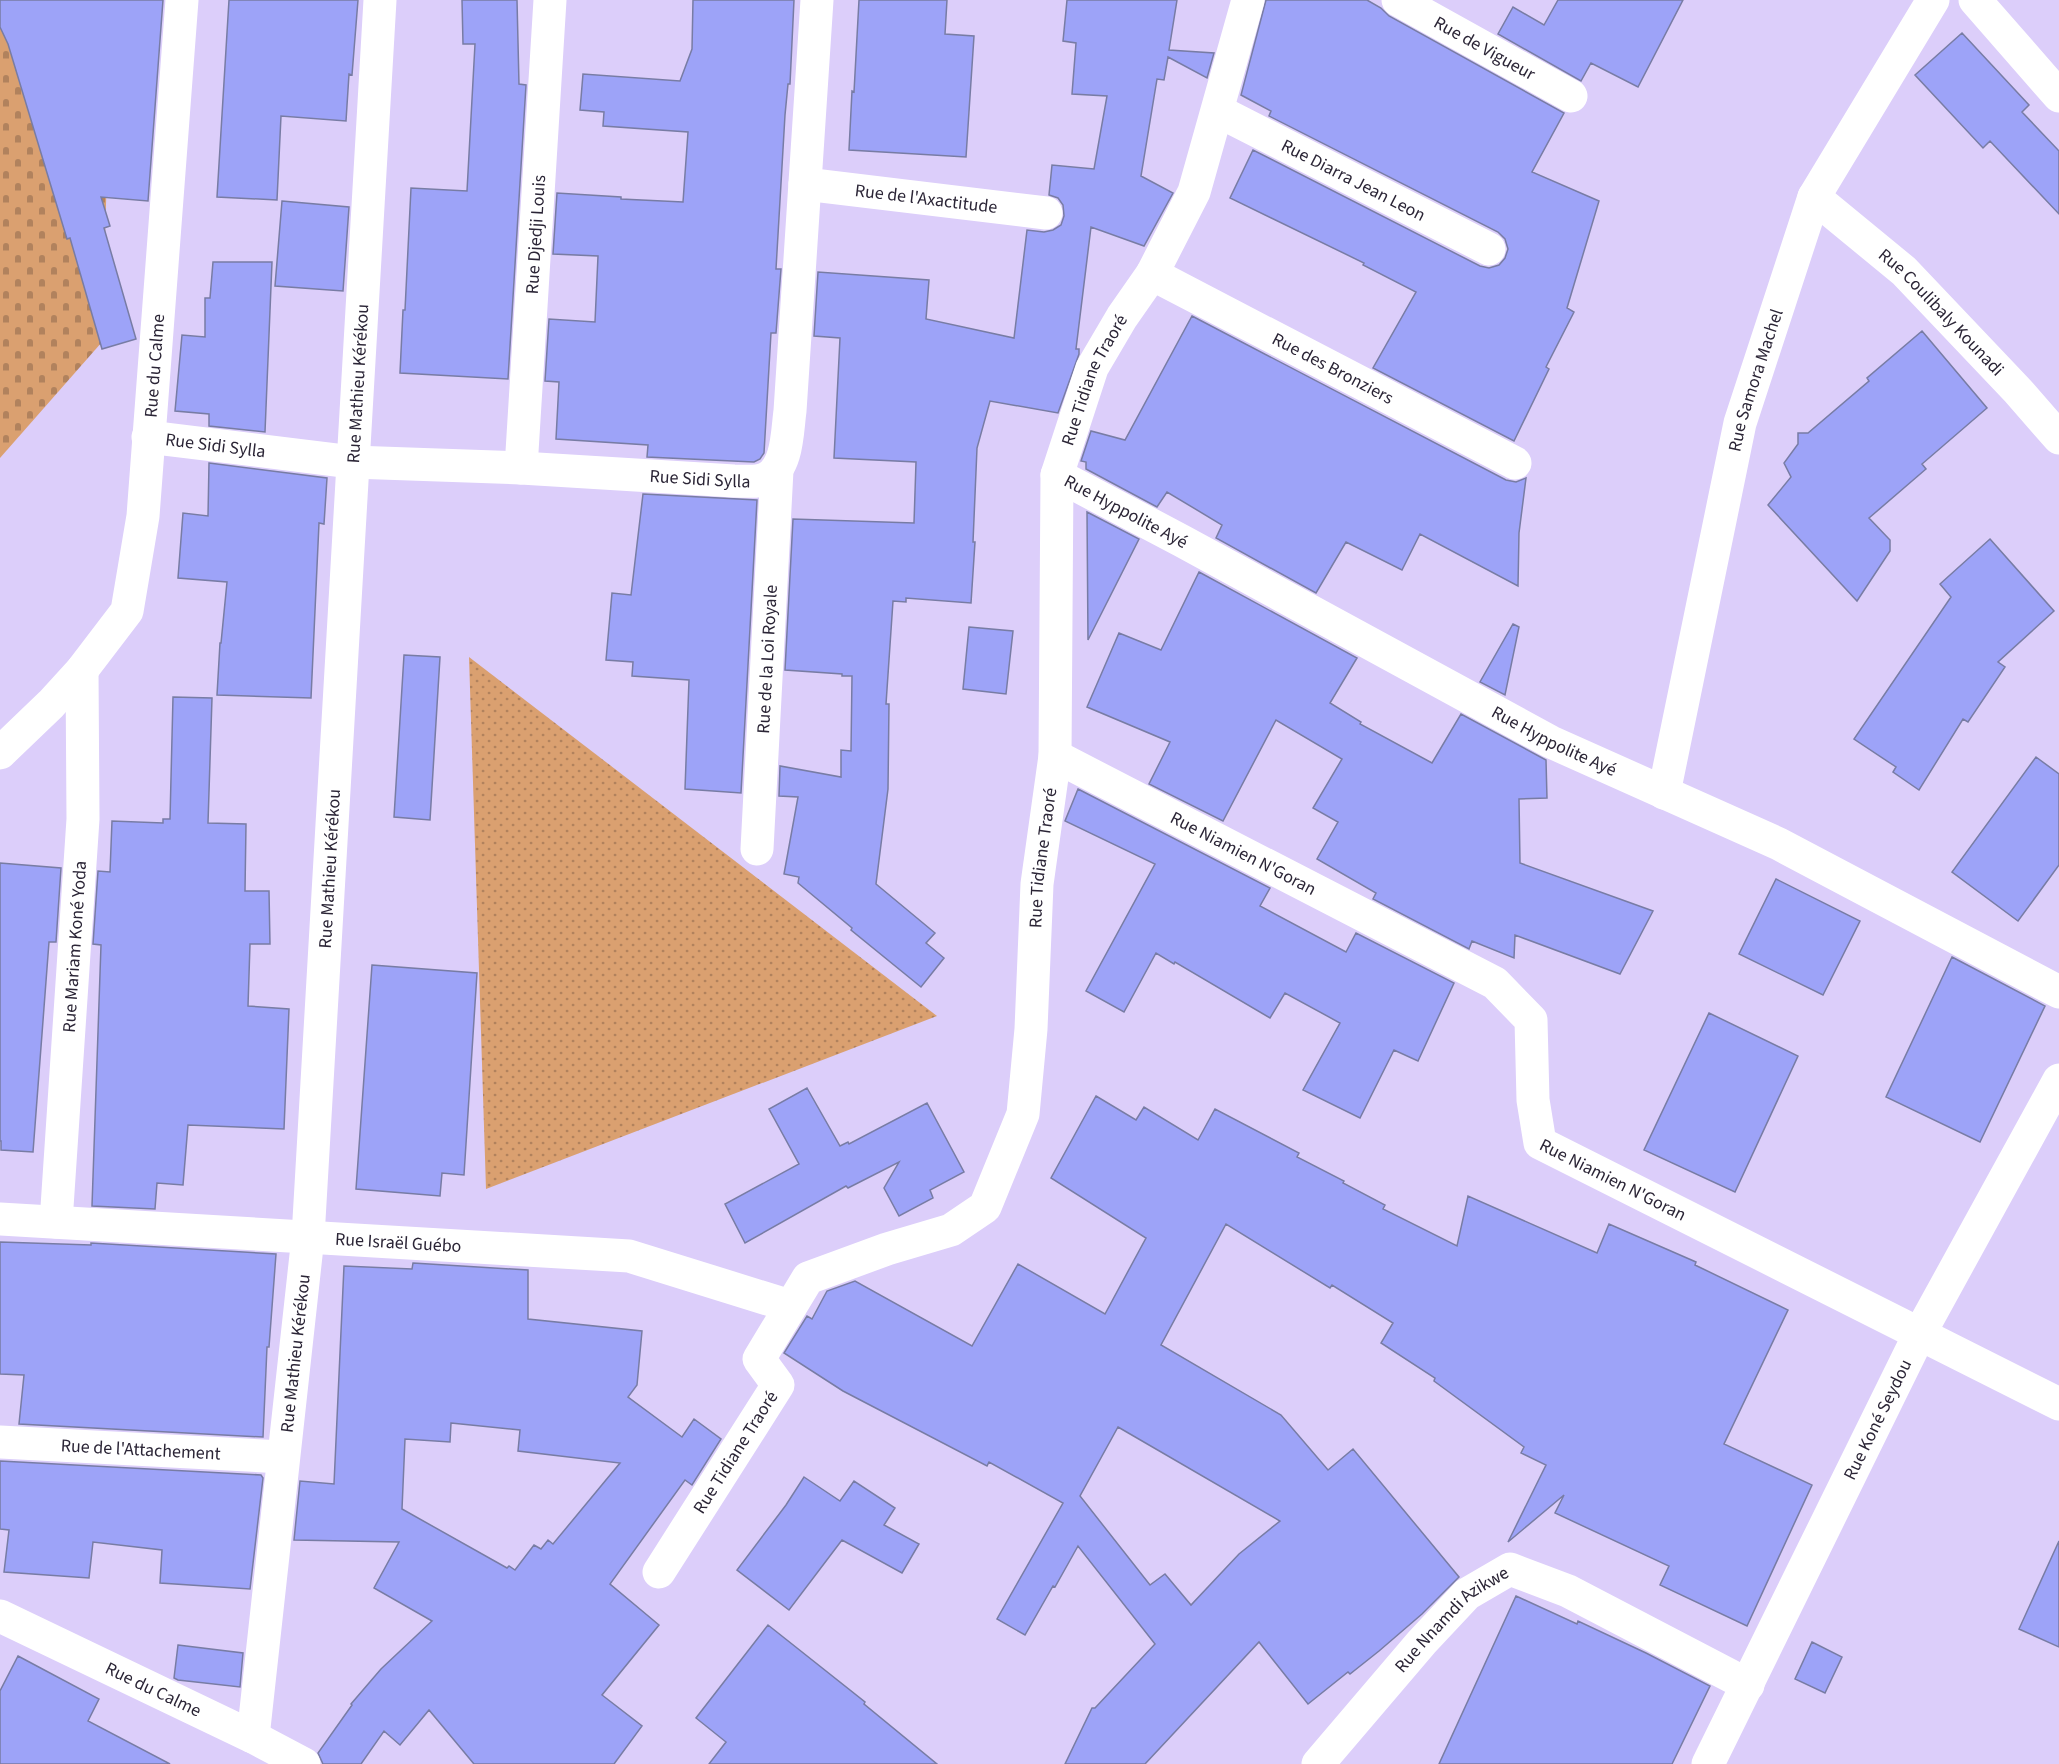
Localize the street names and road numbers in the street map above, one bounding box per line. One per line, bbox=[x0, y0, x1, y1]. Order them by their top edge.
street label: Rue de Vigueur bbox=[1429, 10, 1541, 87]
street label: Rue Diarra Jean Leon bbox=[1277, 133, 1430, 227]
street label: Rue Djedji Louis bbox=[519, 174, 552, 295]
street label: Rue de l'Axactitude bbox=[854, 178, 999, 220]
street label: Rue Coulibaly Kounadi bbox=[1873, 243, 2010, 382]
street label: Rue Mathieu Kérékou bbox=[341, 303, 375, 464]
street label: Rue Samora Machel bbox=[1722, 306, 1789, 454]
street label: Rue Tidiane Traoré bbox=[1055, 310, 1133, 449]
street label: Rue du Calme bbox=[138, 313, 171, 418]
street label: Rue des Bronziers bbox=[1268, 326, 1398, 410]
street label: Rue Sidi Sylla bbox=[164, 427, 267, 464]
street label: Rue Sidi Sylla bbox=[649, 463, 751, 494]
street label: Rue Hyppolite Ayé bbox=[1060, 468, 1192, 554]
street label: Rue de la Loi Royale bbox=[751, 584, 783, 734]
street label: Rue Hyppolite Ayé bbox=[1487, 699, 1621, 782]
street label: Rue Tidiane Traoré bbox=[1023, 786, 1063, 928]
street label: Rue Mathieu Kérékou bbox=[312, 788, 347, 949]
street label: Rue Niamien N'Goran bbox=[1166, 805, 1321, 901]
street label: Rue Mariam Koné Yoda bbox=[56, 860, 93, 1033]
street label: Rue Niamien N'Goran bbox=[1535, 1132, 1691, 1227]
street label: Rue Israël Guébo bbox=[334, 1226, 462, 1259]
street label: Rue Mathieu Kérékou bbox=[274, 1273, 316, 1434]
street label: Rue Koné Seydou bbox=[1837, 1355, 1918, 1484]
street label: Rue Tidiane Traoré bbox=[687, 1386, 784, 1518]
street label: Rue de l'Attachement bbox=[60, 1433, 221, 1466]
street label: Rue Nnamdi Azikwe bbox=[1389, 1560, 1513, 1678]
street label: Rue du Calme bbox=[101, 1656, 206, 1723]

